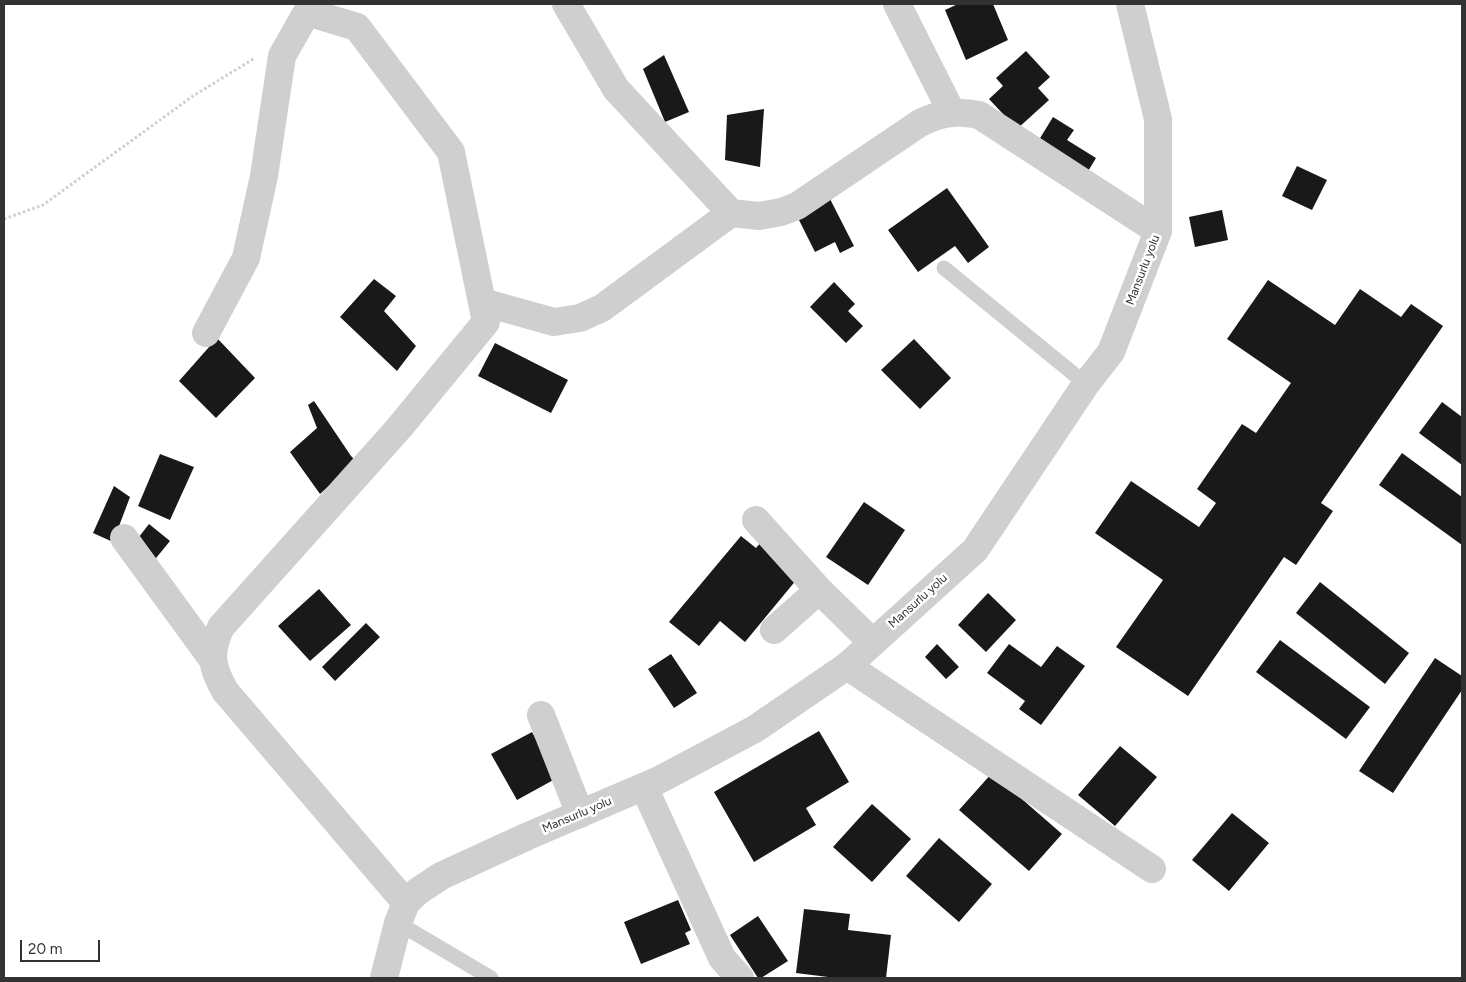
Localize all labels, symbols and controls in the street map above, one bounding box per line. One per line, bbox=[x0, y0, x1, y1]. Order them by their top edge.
street label: Mansurlu yolu bbox=[1123, 233, 1163, 307]
street label: Mansurlu yolu bbox=[886, 571, 950, 631]
street label: Mansurlu yolu bbox=[540, 794, 614, 836]
scale bar bbox=[22, 930, 102, 962]
text: 20 m bbox=[28, 940, 62, 958]

